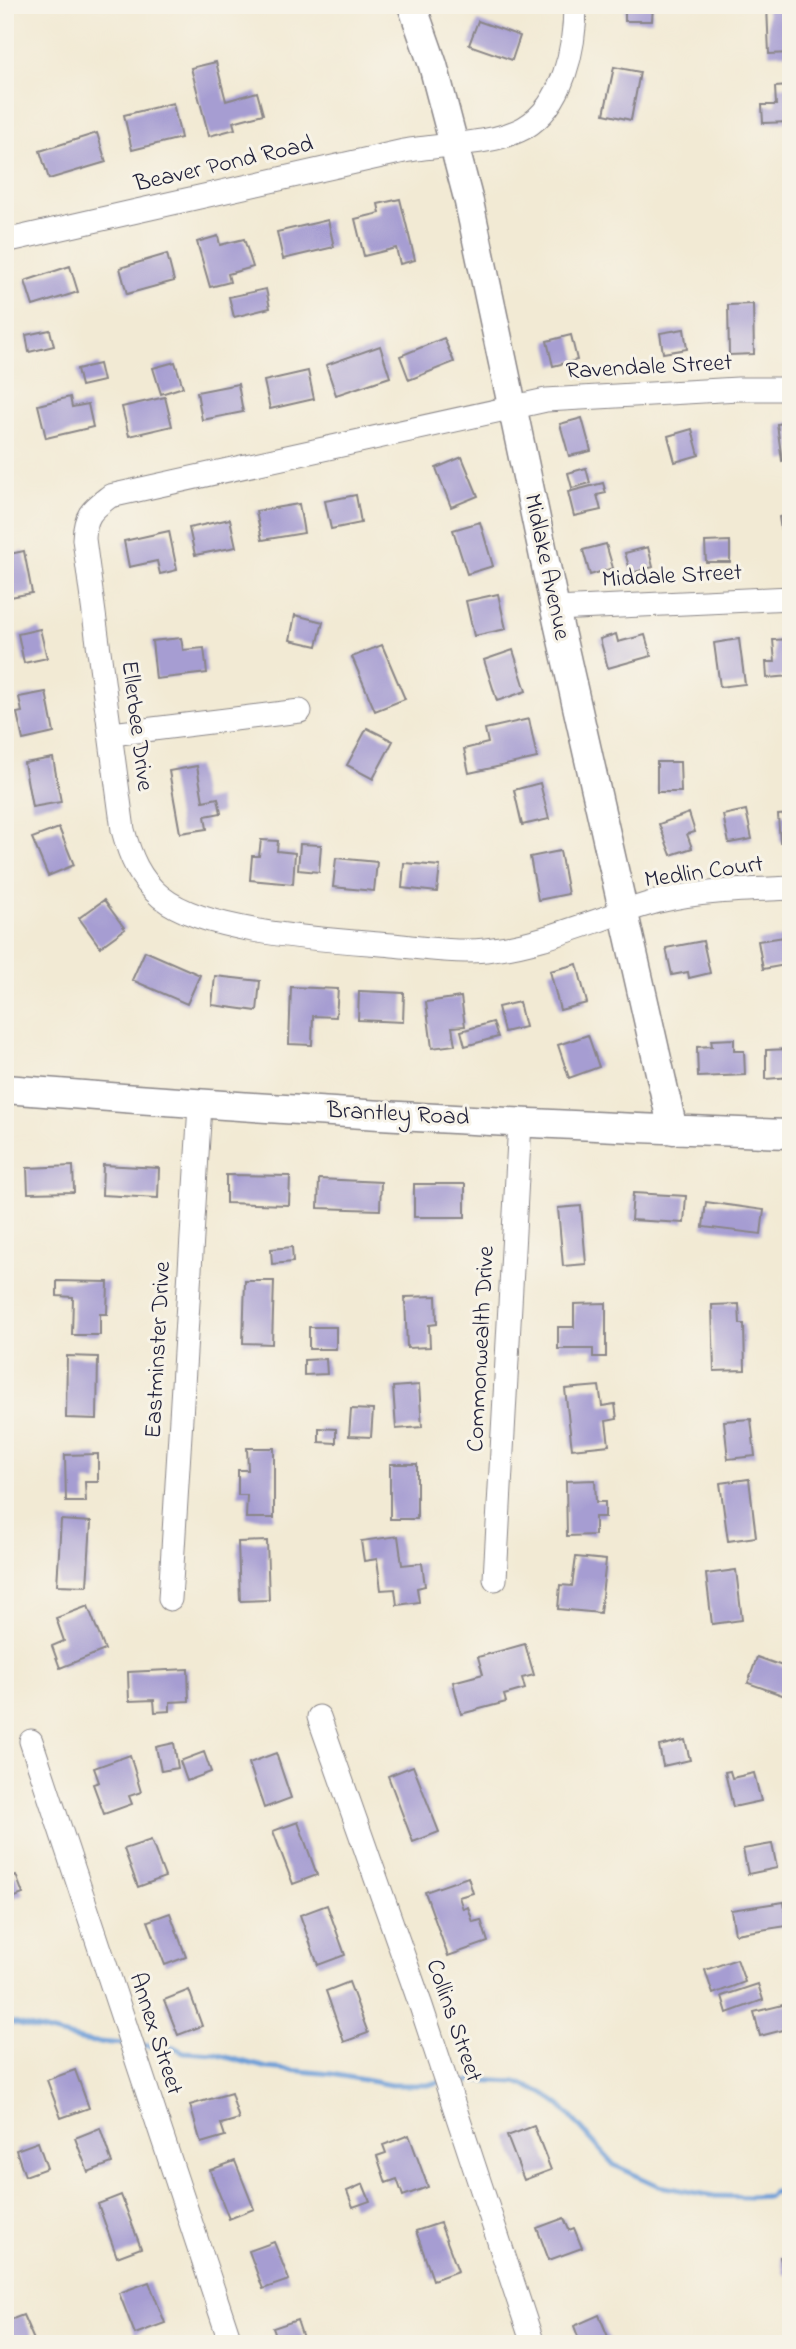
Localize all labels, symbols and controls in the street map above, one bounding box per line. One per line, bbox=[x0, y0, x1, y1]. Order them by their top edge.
street label: Beaver Pond Road bbox=[130, 127, 317, 203]
street label: Ravendale Street bbox=[565, 346, 733, 390]
street label: Midlake Avenue bbox=[513, 491, 579, 643]
street label: Middale Street bbox=[601, 556, 743, 598]
street label: Ellerbee Drive bbox=[111, 659, 161, 793]
street label: Medlin Court bbox=[642, 847, 766, 899]
street label: Brantley Road bbox=[325, 1094, 471, 1137]
street label: Commonwealth Drive bbox=[459, 1245, 505, 1453]
street label: Eastminster Drive bbox=[137, 1260, 181, 1439]
street label: Collins Street bbox=[416, 1955, 490, 2087]
street label: Annex Street bbox=[119, 1968, 191, 2100]

